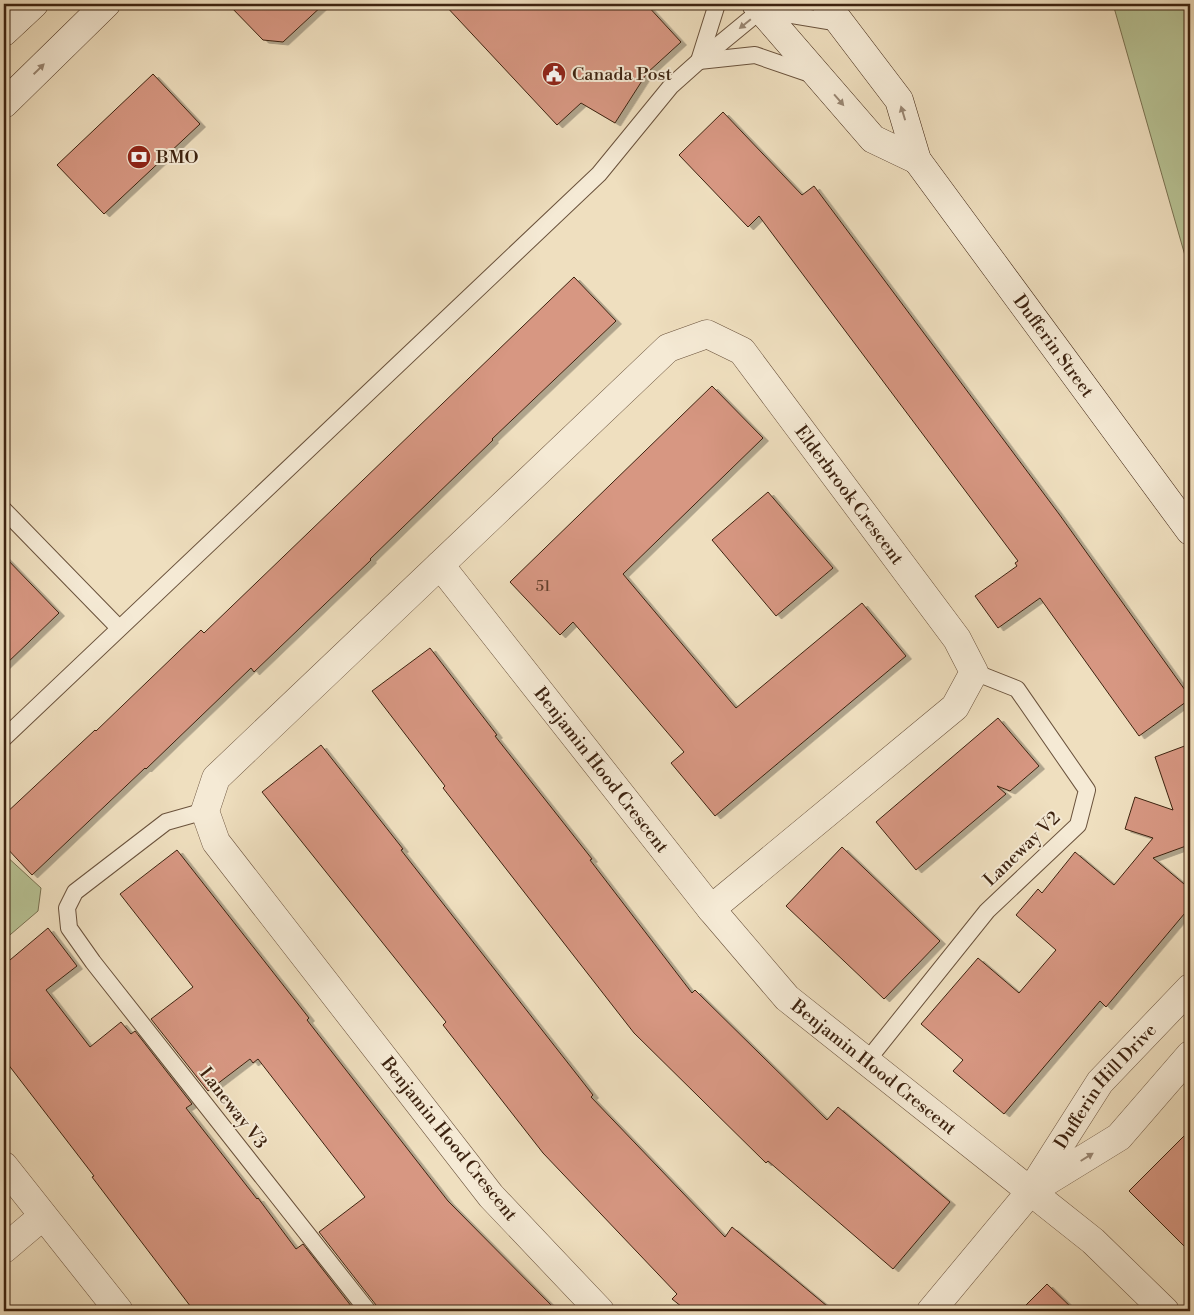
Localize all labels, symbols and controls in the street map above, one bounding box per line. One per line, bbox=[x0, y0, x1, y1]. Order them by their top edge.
one-way arrow bbox=[739, 18, 752, 29]
public building icon: Canada Post bbox=[541, 61, 567, 87]
place label: Canada Post bbox=[572, 63, 673, 86]
one-way arrow bbox=[32, 64, 44, 76]
one-way arrow bbox=[833, 94, 844, 106]
one-way arrow bbox=[898, 106, 906, 121]
bank icon: BMO bbox=[126, 144, 152, 170]
place label: BMO bbox=[155, 146, 199, 169]
street label: Dufferin Street bbox=[1008, 290, 1100, 402]
street label: Elderbrook Crescent bbox=[790, 420, 909, 570]
house number: 51 bbox=[536, 577, 551, 596]
street label: Benjamin Hood Crescent bbox=[529, 682, 674, 858]
street label: Laneway V2 bbox=[979, 807, 1065, 891]
street label: Benjamin Hood Crescent bbox=[786, 994, 962, 1140]
street label: Dufferin Hill Drive bbox=[1049, 1019, 1161, 1153]
street label: Benjamin Hood Crescent bbox=[375, 1052, 523, 1226]
street label: Laneway V3 bbox=[194, 1062, 272, 1154]
one-way arrow bbox=[1080, 1152, 1093, 1161]

